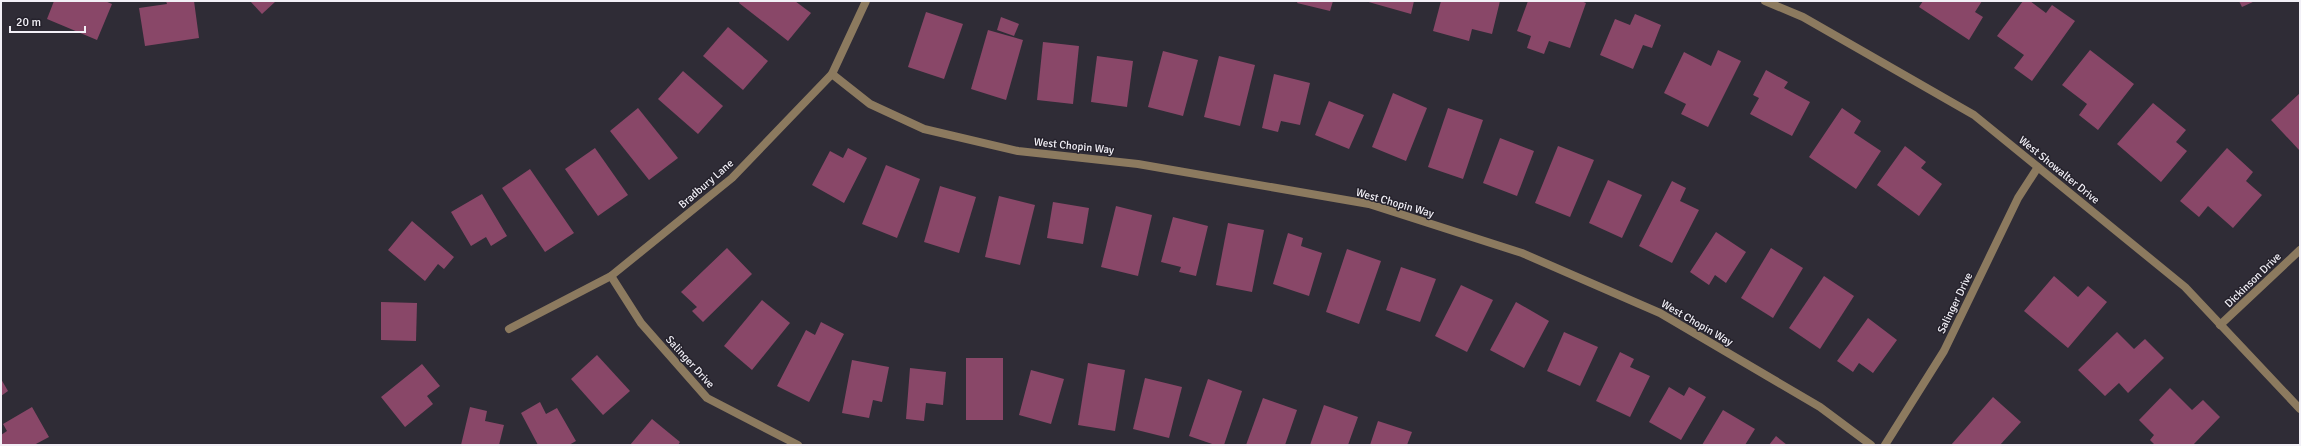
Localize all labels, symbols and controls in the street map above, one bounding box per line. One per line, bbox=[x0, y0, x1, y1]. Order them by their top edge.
scale bar bbox=[10, 8, 85, 34]
text: 20 m bbox=[16, 15, 41, 30]
street label: West Showalter Drive bbox=[2016, 133, 2102, 207]
street label: West Chopin Way bbox=[1033, 135, 1116, 157]
street label: Bradbury Lane bbox=[676, 157, 736, 211]
street label: West Chopin Way bbox=[1354, 186, 1436, 221]
street label: Dickinson Drive bbox=[2222, 250, 2284, 310]
street label: Salinger Drive bbox=[1935, 270, 1975, 336]
street label: West Chopin Way bbox=[1659, 297, 1736, 349]
street label: Salinger Drive bbox=[663, 333, 717, 391]

